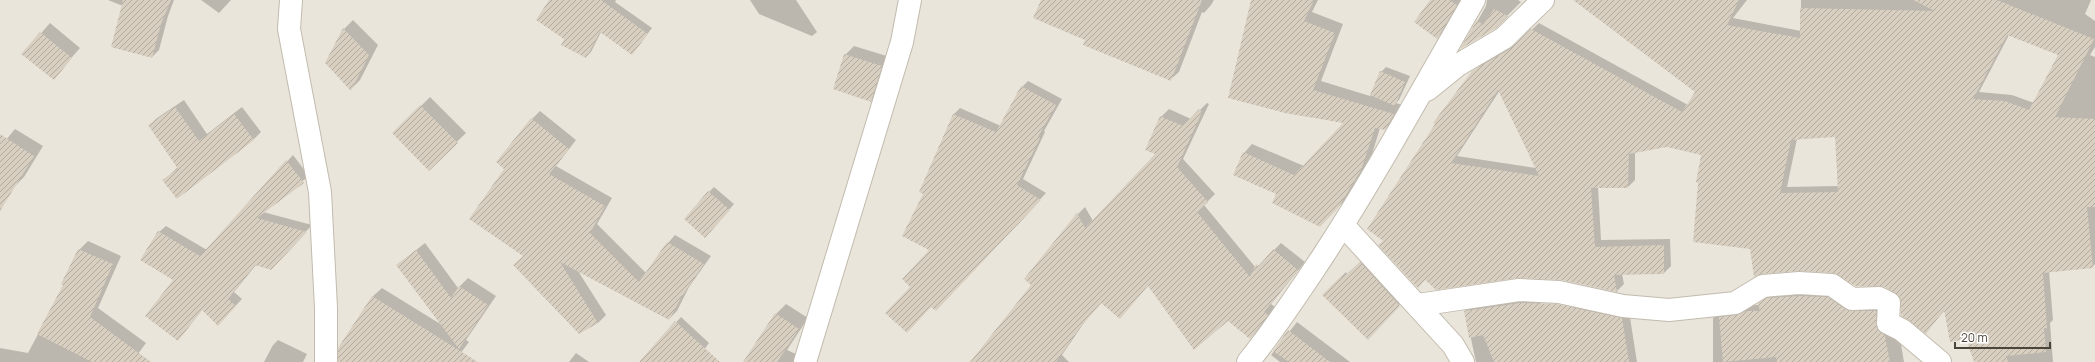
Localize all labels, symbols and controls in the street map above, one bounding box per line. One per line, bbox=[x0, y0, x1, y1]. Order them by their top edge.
scale bar bbox=[1955, 324, 2050, 350]
text: 20 m bbox=[1961, 329, 1988, 346]

